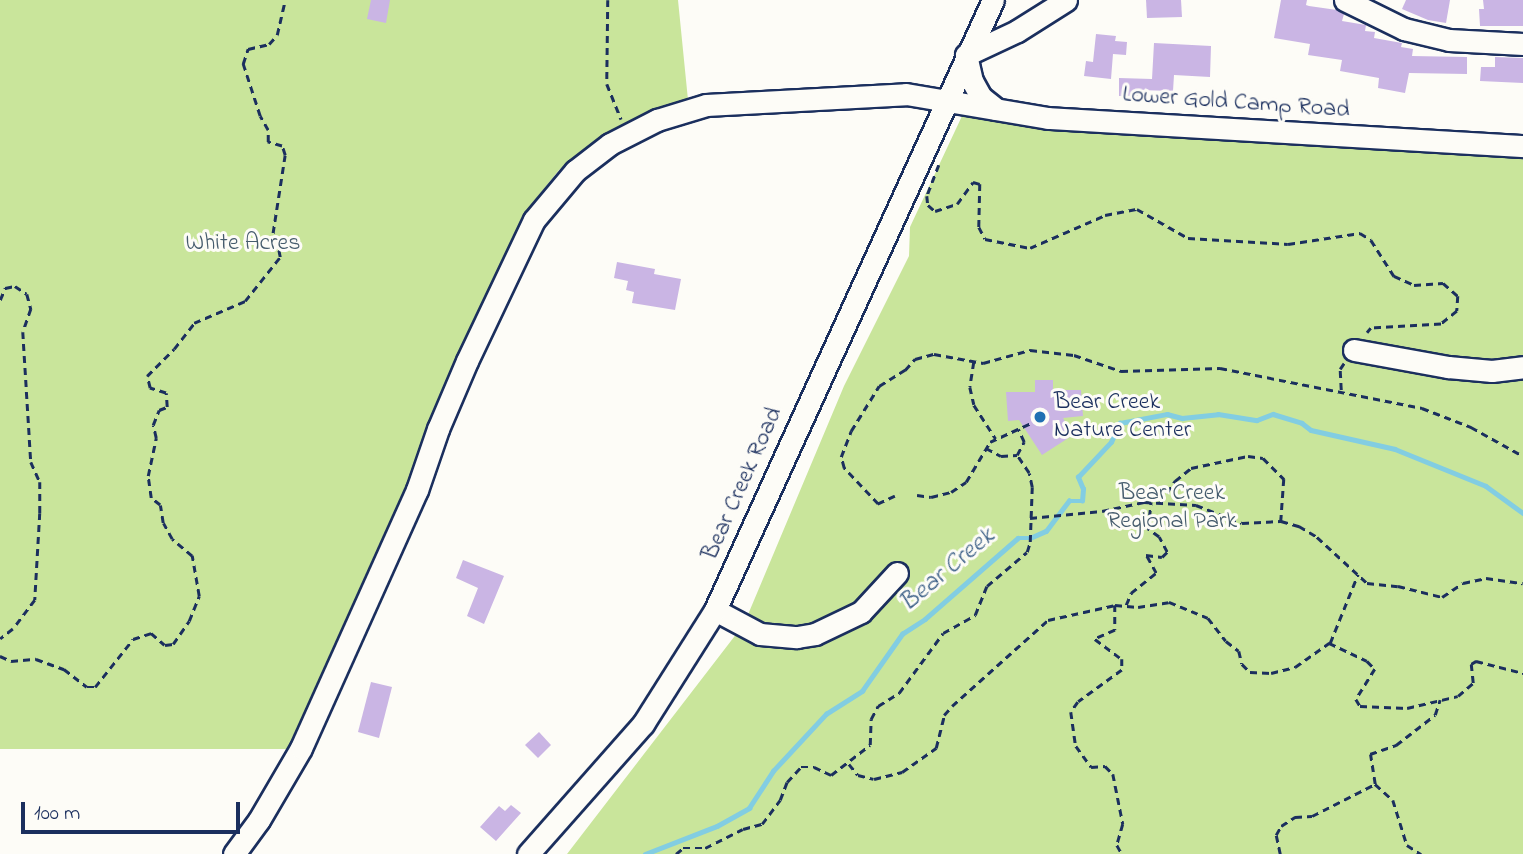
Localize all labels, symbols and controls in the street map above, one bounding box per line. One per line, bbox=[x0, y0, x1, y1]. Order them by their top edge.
street label: Lower Gold Camp Road bbox=[1121, 81, 1351, 125]
park label: White Acres bbox=[186, 230, 300, 258]
place label: Bear Creek Nature Center bbox=[1054, 389, 1191, 445]
street label: Bear Creek Road bbox=[696, 403, 790, 565]
marker: Bear Creek Nature Center bbox=[1032, 409, 1048, 425]
park label: Bear Creek Regional Park bbox=[1107, 480, 1237, 536]
water label: Bear Creek bbox=[894, 522, 1002, 620]
scale bar bbox=[24, 788, 243, 832]
text: 100 m bbox=[34, 799, 80, 829]

